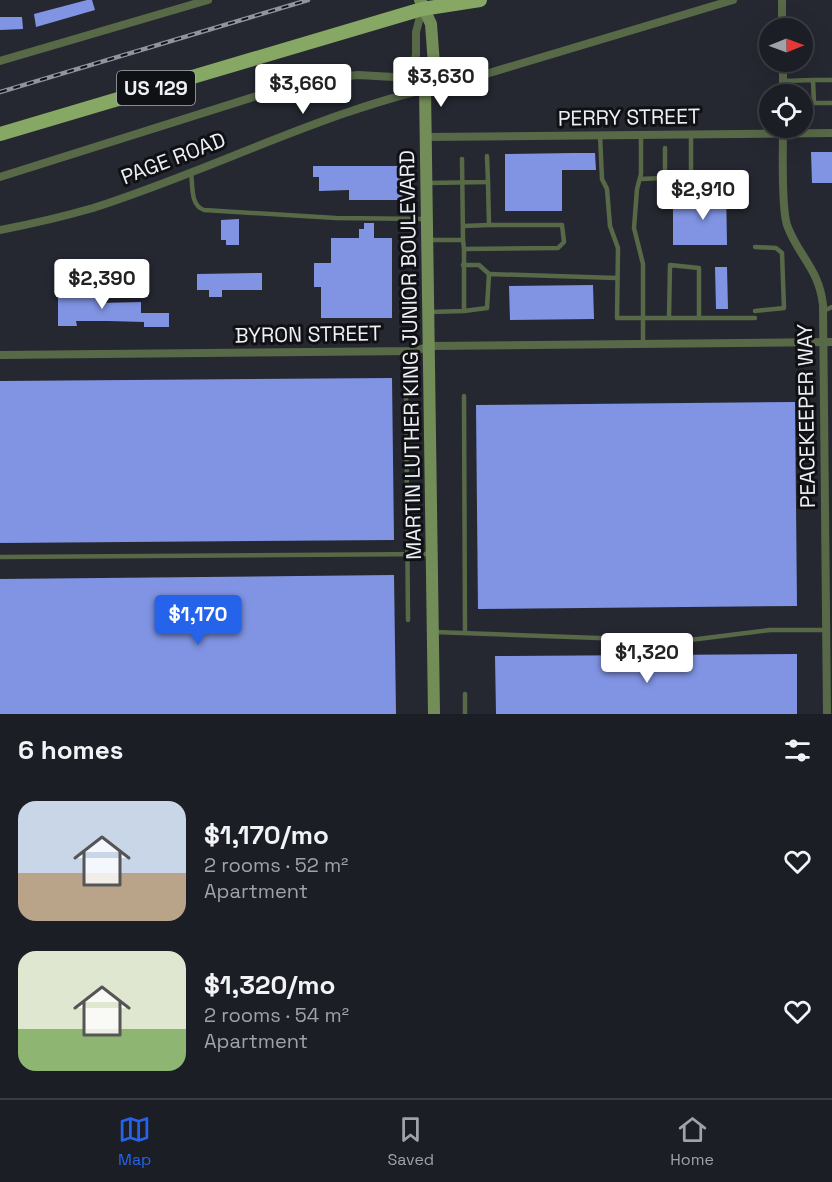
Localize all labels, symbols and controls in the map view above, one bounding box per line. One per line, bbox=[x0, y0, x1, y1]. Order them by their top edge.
north arrow bbox=[759, 18, 813, 72]
map controls bbox=[759, 18, 813, 138]
pin: $3,630 bbox=[392, 57, 490, 108]
text: $3,630 bbox=[407, 63, 475, 89]
pin: $3,660 bbox=[254, 64, 352, 115]
text: $3,660 bbox=[269, 70, 337, 96]
road number: US 129 bbox=[117, 71, 195, 105]
button: locate bbox=[759, 84, 813, 138]
street label: PERRY STREET bbox=[558, 102, 700, 132]
street label: PAGE ROAD bbox=[117, 126, 229, 190]
street label: MARTIN LUTHER KING JUNIOR BOULEVARD bbox=[393, 150, 427, 560]
pin: $2,910 bbox=[654, 170, 752, 221]
text: $2,910 bbox=[671, 176, 735, 202]
pin: $2,390 bbox=[53, 259, 151, 310]
text: $2,390 bbox=[68, 265, 136, 291]
street label: BYRON STREET bbox=[234, 319, 382, 349]
street label: PEACEKEEPER WAY bbox=[791, 323, 821, 508]
pin: $1,170 bbox=[149, 595, 247, 646]
text: $1,170 bbox=[169, 601, 228, 627]
pin: $1,320 bbox=[598, 633, 696, 684]
text: $1,320 bbox=[615, 639, 679, 665]
text: 6 homes bbox=[18, 733, 123, 767]
icon: filters bbox=[781, 734, 814, 767]
text: $1,170/mo bbox=[204, 818, 329, 852]
icon: home bbox=[66, 825, 138, 897]
icon: heart bbox=[781, 845, 814, 878]
text: 2 rooms · 52 m² bbox=[204, 852, 348, 878]
text: Apartment bbox=[204, 878, 308, 904]
text: $1,320/mo bbox=[204, 968, 335, 1002]
icon: home bbox=[66, 975, 138, 1047]
icon: heart bbox=[781, 995, 814, 1028]
text: 2 rooms · 54 m² bbox=[204, 1002, 349, 1028]
text: Apartment bbox=[204, 1028, 308, 1054]
tab: Map bbox=[118, 1113, 151, 1170]
tab: Saved bbox=[388, 1113, 434, 1170]
tab: Home bbox=[670, 1113, 714, 1170]

